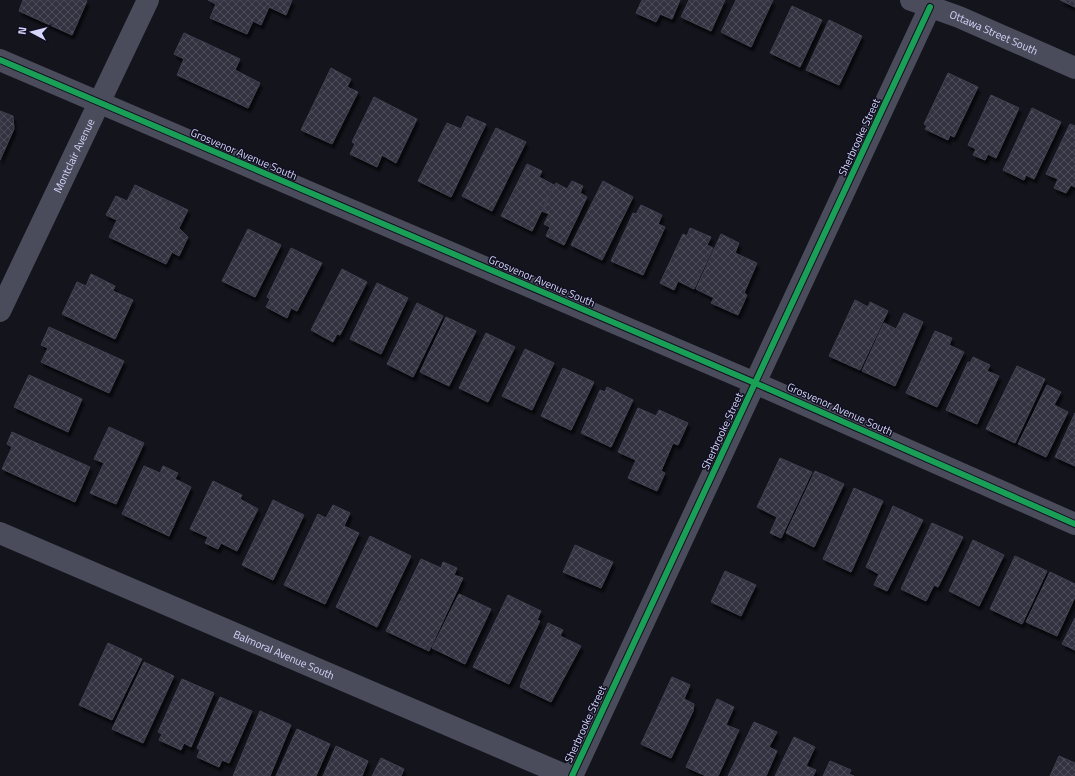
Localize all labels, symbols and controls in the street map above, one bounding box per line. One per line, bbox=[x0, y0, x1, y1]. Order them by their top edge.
street label: Ottawa Street South bbox=[947, 6, 1041, 59]
north arrow bbox=[12, 12, 52, 52]
text: N bbox=[14, 26, 30, 36]
street label: Sherbrooke Street bbox=[834, 96, 884, 178]
street label: Montclair Avenue bbox=[49, 115, 99, 196]
street label: Grosvenor Avenue South bbox=[188, 124, 300, 184]
street label: Grosvenor Avenue South bbox=[486, 251, 598, 311]
street label: Grosvenor Avenue South bbox=[785, 378, 896, 440]
street label: Sherbrooke Street bbox=[697, 390, 747, 472]
street label: Balmoral Avenue South bbox=[231, 626, 337, 683]
street label: Sherbrooke Street bbox=[560, 683, 610, 765]

